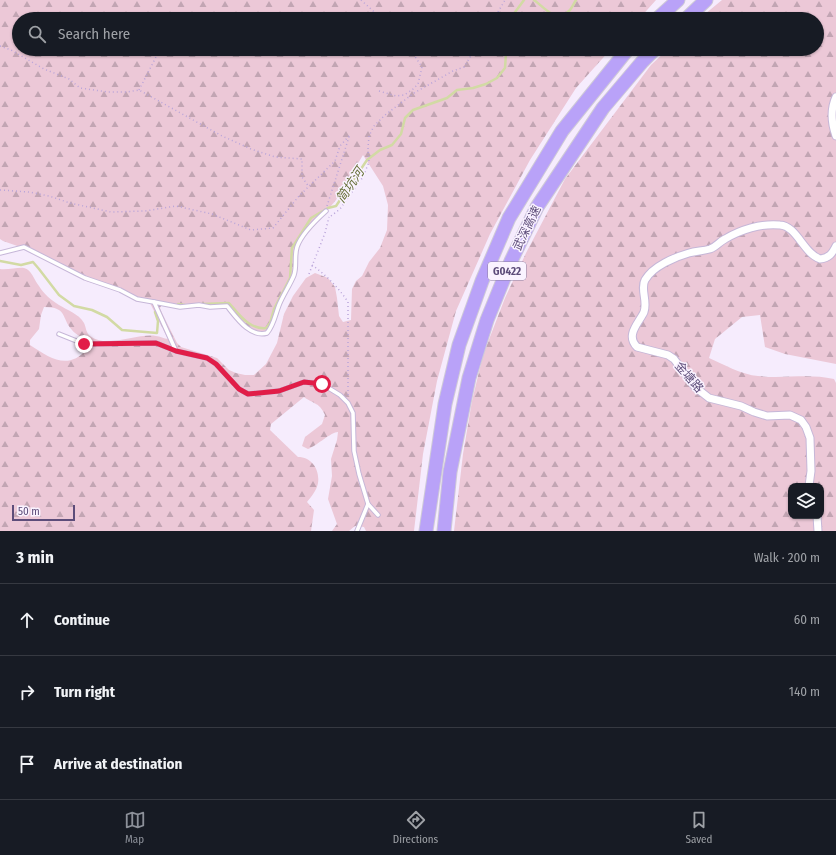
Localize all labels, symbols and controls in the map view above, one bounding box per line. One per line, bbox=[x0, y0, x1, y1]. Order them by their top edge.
search box bbox=[12, 12, 824, 56]
icon: search bbox=[26, 23, 48, 45]
text: Search here bbox=[58, 25, 130, 43]
water label: 简坑河 bbox=[333, 162, 369, 205]
street label: 武深高速 bbox=[510, 203, 544, 253]
road number: G0422 bbox=[488, 262, 526, 280]
route end bbox=[75, 335, 93, 353]
street label: 金塘路 bbox=[672, 359, 706, 395]
route start bbox=[313, 375, 331, 393]
map controls bbox=[788, 483, 824, 519]
button: layers bbox=[788, 483, 824, 519]
scale bar bbox=[12, 503, 75, 522]
text: 50 m bbox=[18, 505, 40, 518]
text: 3 min bbox=[16, 547, 54, 568]
text: Walk · 200 m bbox=[754, 550, 820, 565]
icon: ahead bbox=[16, 609, 38, 631]
text: Continue bbox=[54, 611, 110, 629]
text: 60 m bbox=[794, 612, 820, 627]
icon: right bbox=[16, 681, 38, 703]
text: Turn right bbox=[54, 683, 115, 701]
text: 140 m bbox=[789, 684, 820, 699]
icon: arrive bbox=[16, 753, 38, 775]
text: Arrive at destination bbox=[54, 755, 182, 773]
tab: Map bbox=[124, 809, 146, 846]
tab: Directions bbox=[393, 809, 438, 846]
tab: Saved bbox=[686, 809, 712, 846]

